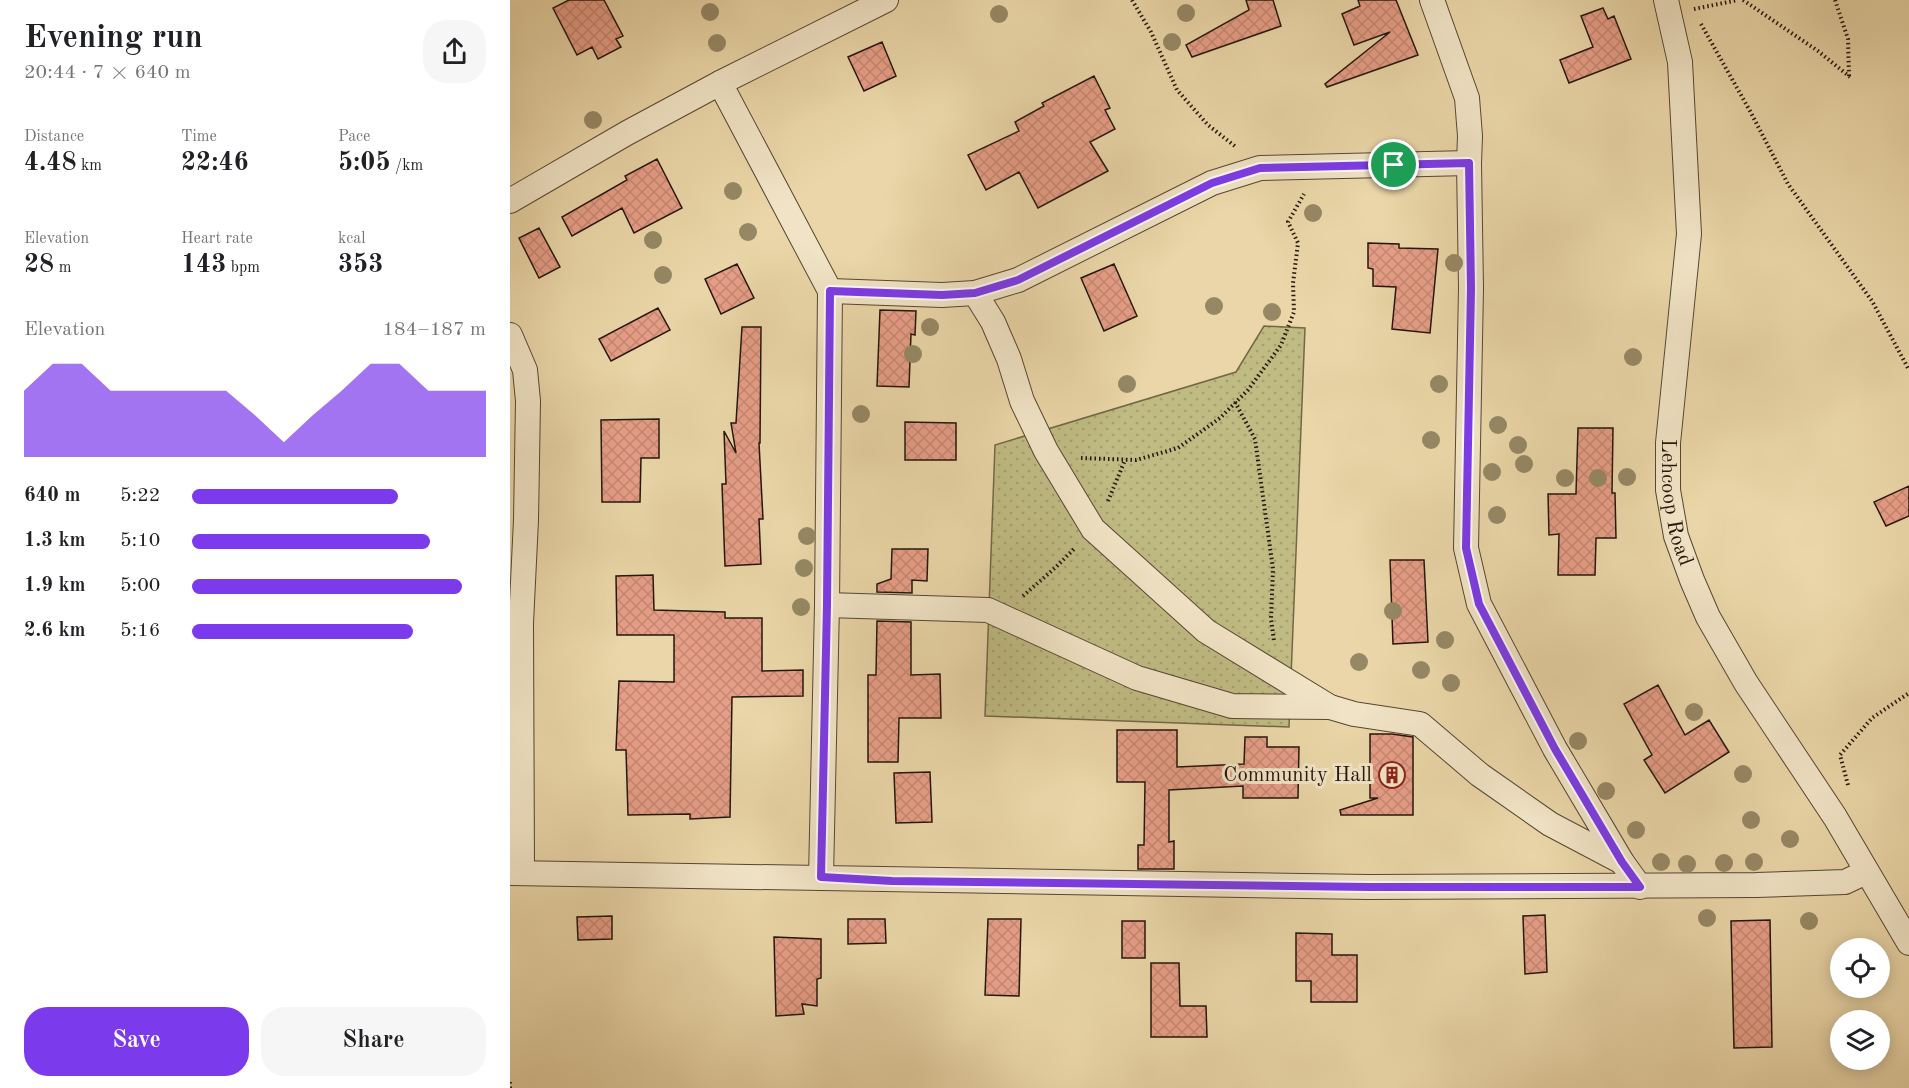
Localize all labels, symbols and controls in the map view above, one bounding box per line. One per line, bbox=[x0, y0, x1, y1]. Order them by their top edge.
button: share bbox=[423, 20, 486, 83]
text: Evening run bbox=[24, 22, 203, 55]
text: 20:44 · 7 × 640 m bbox=[24, 63, 191, 83]
text: Distance bbox=[24, 129, 84, 145]
text: Time bbox=[181, 129, 217, 145]
text: Pace bbox=[338, 129, 370, 145]
pin bbox=[1368, 139, 1419, 190]
icon: arrive bbox=[1377, 148, 1410, 181]
text: 4.48 bbox=[24, 150, 77, 176]
text: 22:46 bbox=[181, 150, 249, 176]
text: 5:05 bbox=[338, 150, 391, 176]
text: km bbox=[77, 158, 102, 174]
text: /km bbox=[391, 158, 423, 174]
text: Elevation bbox=[24, 231, 89, 247]
text: Heart rate bbox=[181, 231, 253, 247]
text: kcal bbox=[338, 231, 366, 247]
text: 28 bbox=[24, 252, 54, 278]
text: 143 bbox=[181, 252, 226, 278]
text: 353 bbox=[338, 252, 383, 278]
text: m bbox=[54, 260, 71, 276]
text: bpm bbox=[226, 260, 260, 276]
text: Elevation bbox=[24, 320, 105, 340]
text: 184–187 m bbox=[383, 320, 486, 340]
street label: Lehcoop Road bbox=[1658, 439, 1696, 569]
text: 640 m bbox=[24, 486, 80, 506]
text: 5:22 bbox=[120, 486, 160, 506]
text: 1.3 km bbox=[24, 531, 86, 551]
text: 5:10 bbox=[120, 531, 160, 551]
text: 1.9 km bbox=[24, 576, 86, 596]
text: 5:00 bbox=[120, 576, 160, 596]
text: 2.6 km bbox=[24, 621, 86, 641]
text: 5:16 bbox=[120, 621, 160, 641]
building icon: Community Hall bbox=[1377, 760, 1407, 790]
place label: Community Hall bbox=[1223, 765, 1372, 786]
map controls bbox=[1830, 938, 1890, 1070]
button: locate bbox=[1830, 938, 1890, 998]
button: Save bbox=[24, 1007, 249, 1076]
button: Share bbox=[261, 1007, 486, 1076]
button: layers bbox=[1830, 1010, 1890, 1070]

